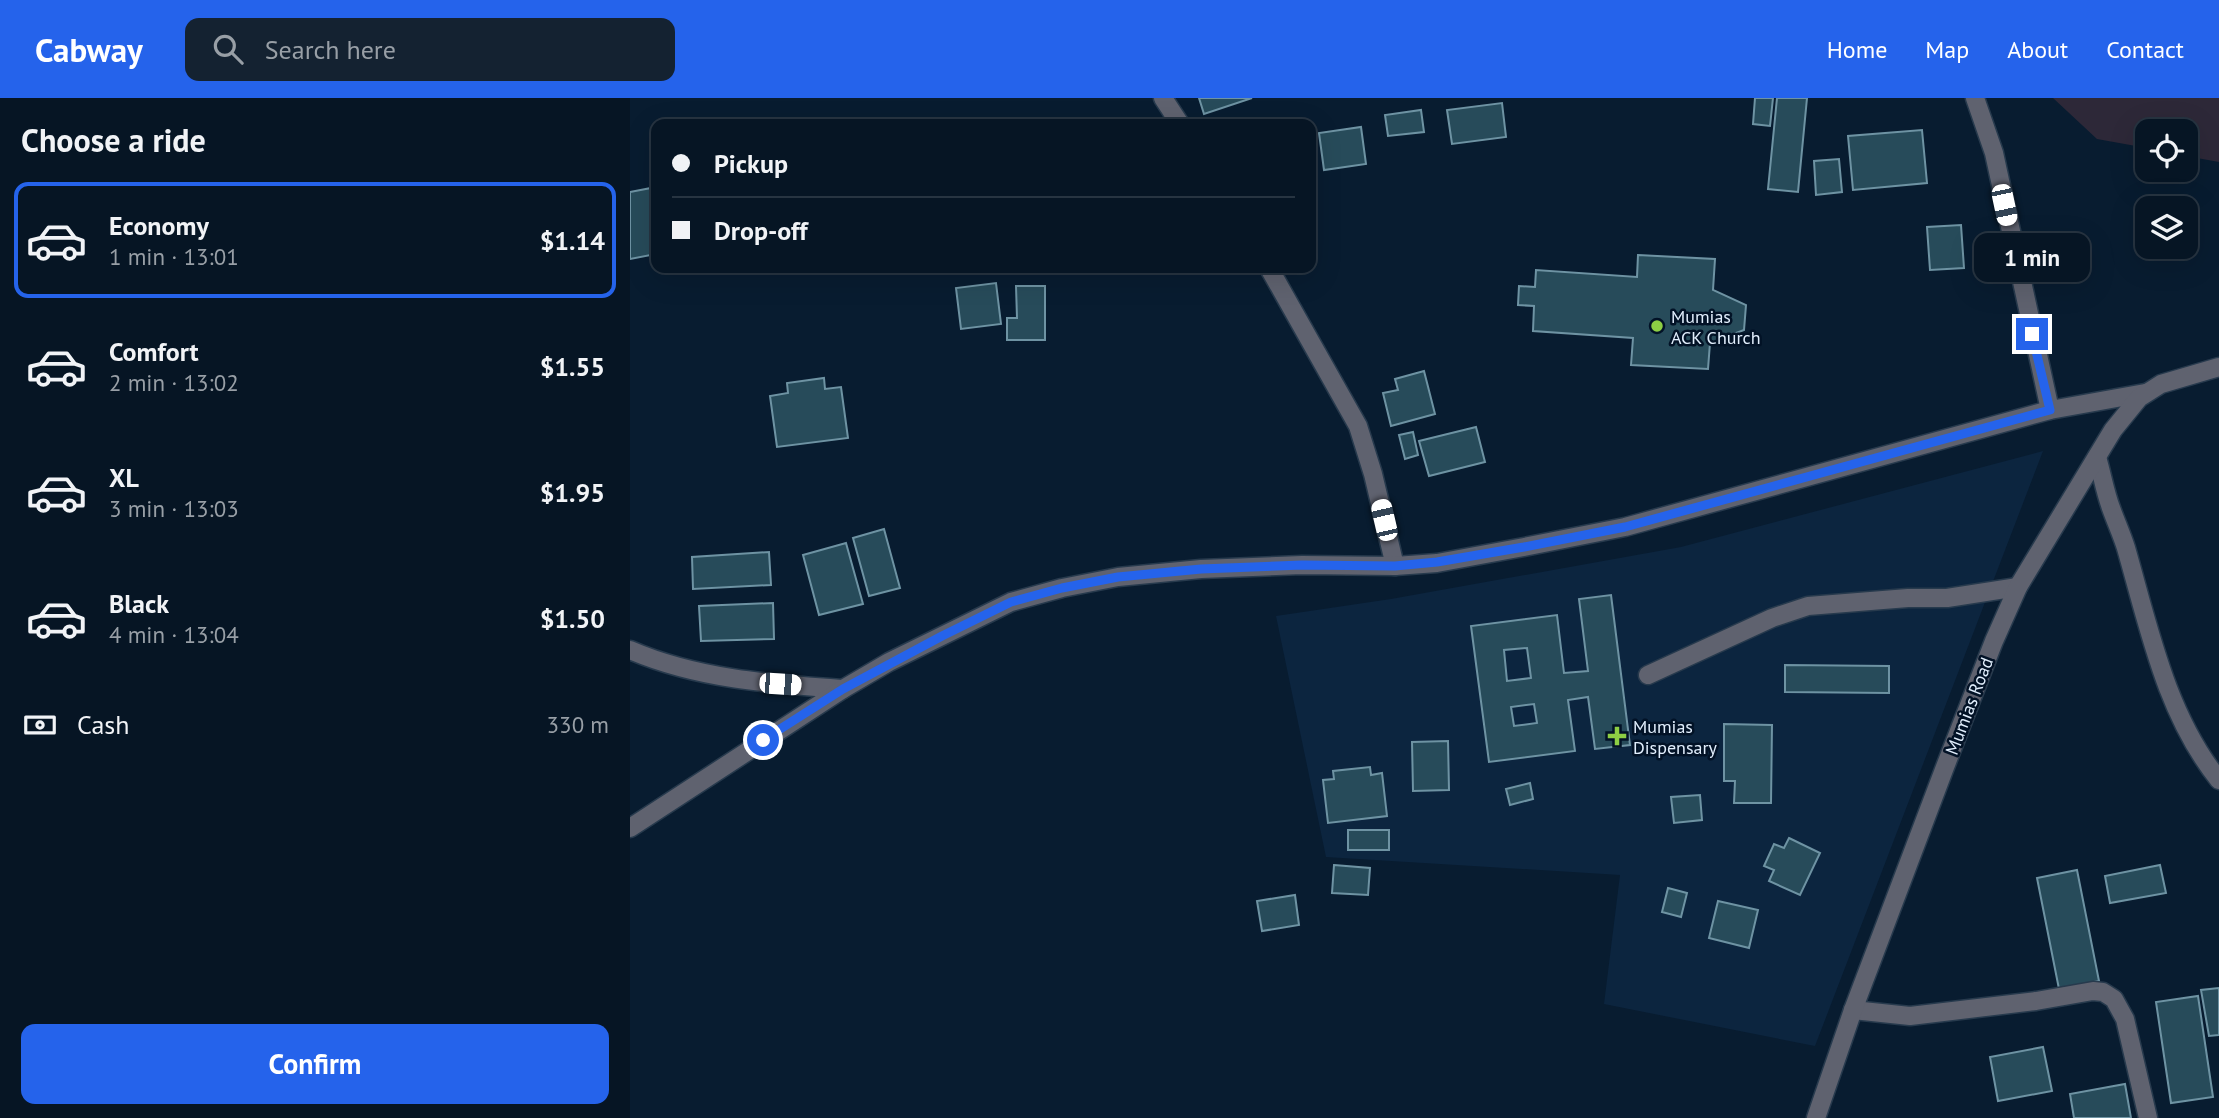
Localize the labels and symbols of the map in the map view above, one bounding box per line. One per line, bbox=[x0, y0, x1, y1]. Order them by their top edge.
car bbox=[1990, 182, 2019, 228]
callout: 1 min bbox=[1974, 232, 2090, 282]
place label: Mumias ACK Church bbox=[1671, 305, 1761, 349]
marker: Mumias ACK Church bbox=[1649, 318, 1665, 334]
route end bbox=[2016, 318, 2048, 350]
car bbox=[1370, 497, 1399, 543]
street label: Mumias Road bbox=[1940, 654, 1998, 758]
car bbox=[759, 672, 802, 696]
place label: Mumias Dispensary bbox=[1633, 715, 1718, 759]
route start bbox=[747, 724, 779, 756]
marker: Mumias Dispensary bbox=[1607, 726, 1627, 746]

